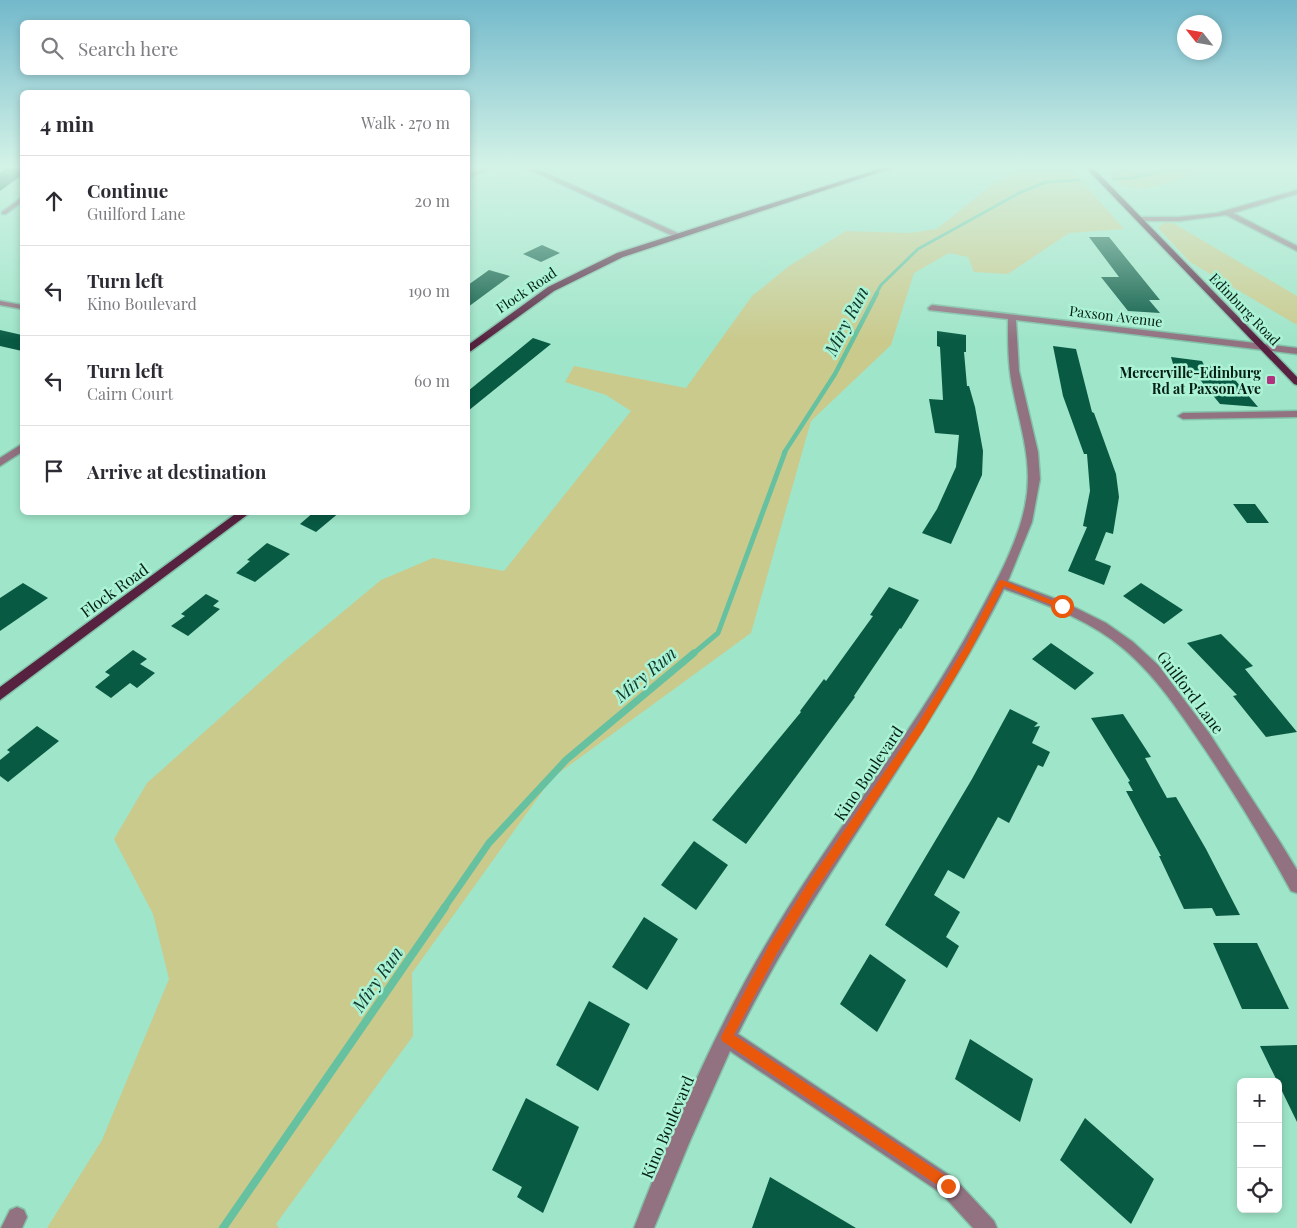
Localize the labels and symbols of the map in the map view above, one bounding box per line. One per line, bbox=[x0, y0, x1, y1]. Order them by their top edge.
north arrow bbox=[1177, 15, 1222, 60]
street label: Flock Road bbox=[492, 263, 560, 317]
street label: Edinburg Road bbox=[1205, 269, 1285, 349]
water label: Miry Run bbox=[818, 282, 874, 360]
street label: Paxson Avenue bbox=[1068, 301, 1164, 331]
place label: Mercerville-Edinburg Rd at Paxson Ave bbox=[1119, 363, 1261, 398]
marker: Mercerville-Edinburg Rd at Paxson Ave bbox=[1265, 374, 1277, 386]
street label: Flock Road bbox=[76, 558, 152, 622]
route start bbox=[1051, 595, 1074, 618]
water label: Miry Run bbox=[608, 641, 681, 708]
street label: Guilford Lane bbox=[1153, 646, 1229, 738]
street label: Kino Boulevard bbox=[829, 722, 907, 824]
water label: Miry Run bbox=[345, 942, 408, 1017]
street label: Kino Boulevard bbox=[636, 1072, 698, 1182]
route end bbox=[937, 1175, 960, 1198]

